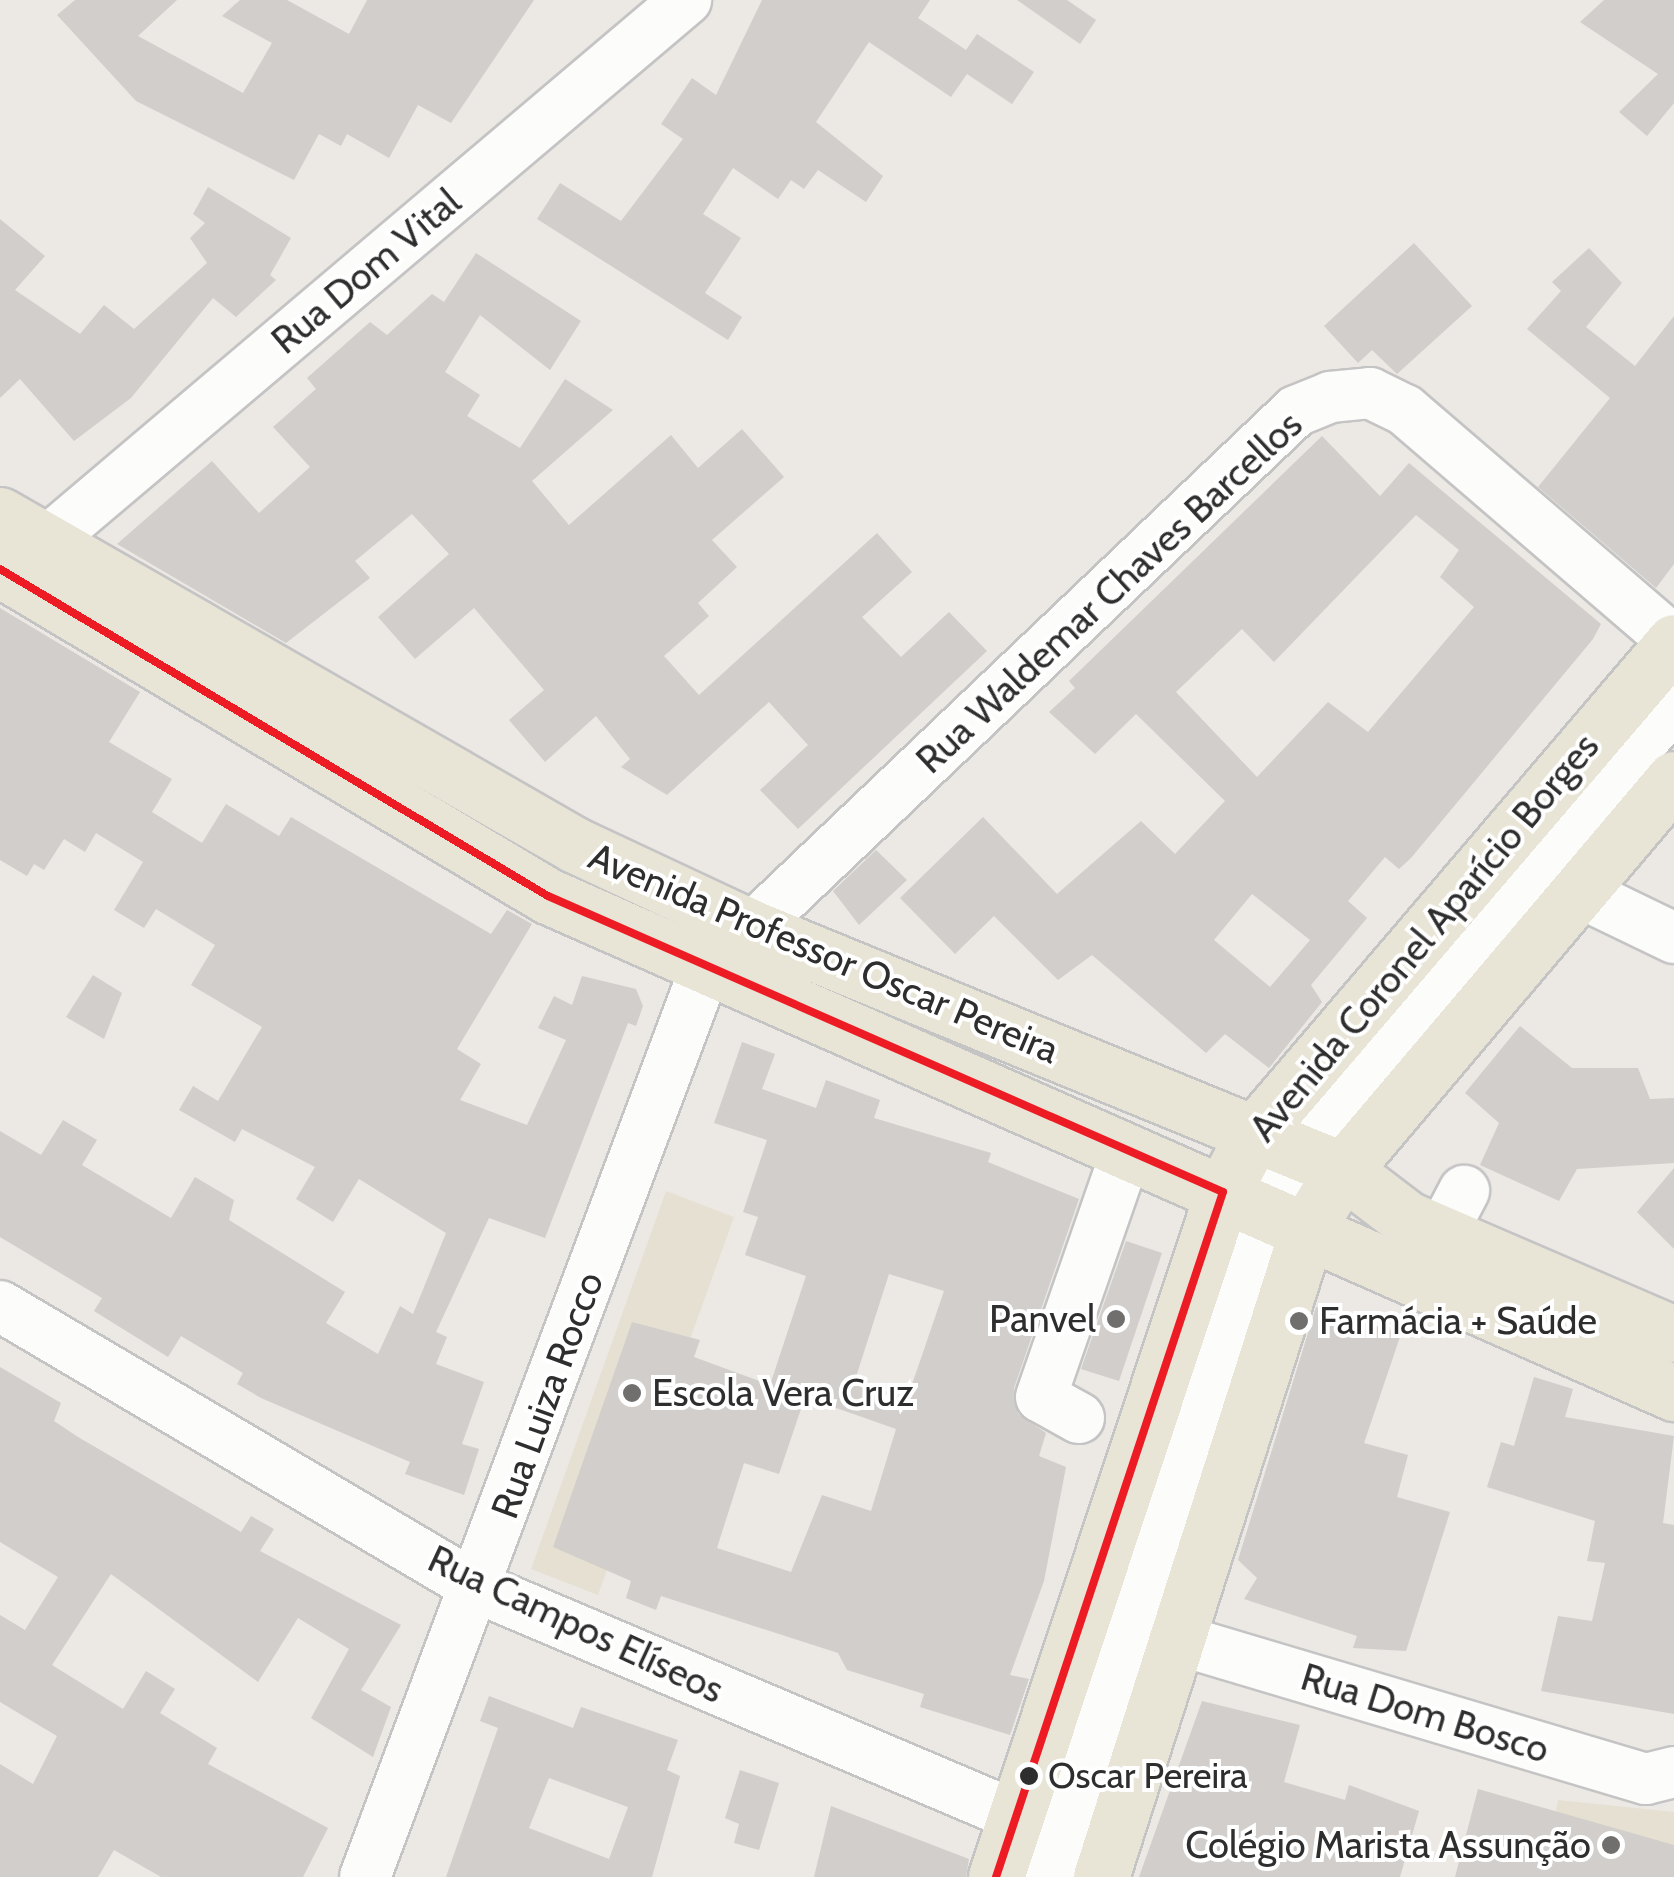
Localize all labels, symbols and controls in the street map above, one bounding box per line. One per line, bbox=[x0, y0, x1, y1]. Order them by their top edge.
street label: Rua Dom Vital bbox=[262, 179, 470, 363]
street label: Rua Waldemar Chaves Barcellos bbox=[907, 401, 1311, 783]
street label: Avenida Coronel Aparício Borges bbox=[1240, 724, 1608, 1150]
street label: Avenida Professor Oscar Pereira bbox=[582, 833, 1066, 1073]
street label: Rua Luiza Rocco bbox=[481, 1266, 613, 1524]
place label: Panvel bbox=[989, 1296, 1096, 1342]
place label: Farmácia + Saúde bbox=[1319, 1298, 1597, 1344]
marker: Panvel bbox=[1105, 1308, 1127, 1330]
marker: Farmácia + Saúde bbox=[1288, 1310, 1310, 1332]
place label: Escola Vera Cruz bbox=[652, 1370, 914, 1416]
marker: Escola Vera Cruz bbox=[621, 1382, 643, 1404]
street label: Rua Campos Elíseos bbox=[421, 1536, 731, 1712]
street label: Rua Dom Bosco bbox=[1296, 1654, 1554, 1772]
place label: Oscar Pereira bbox=[1048, 1754, 1247, 1798]
marker: Oscar Pereira bbox=[1019, 1766, 1039, 1786]
place label: Colégio Marista Assunção bbox=[1185, 1822, 1591, 1868]
marker: Colégio Marista Assunção bbox=[1600, 1834, 1622, 1856]

